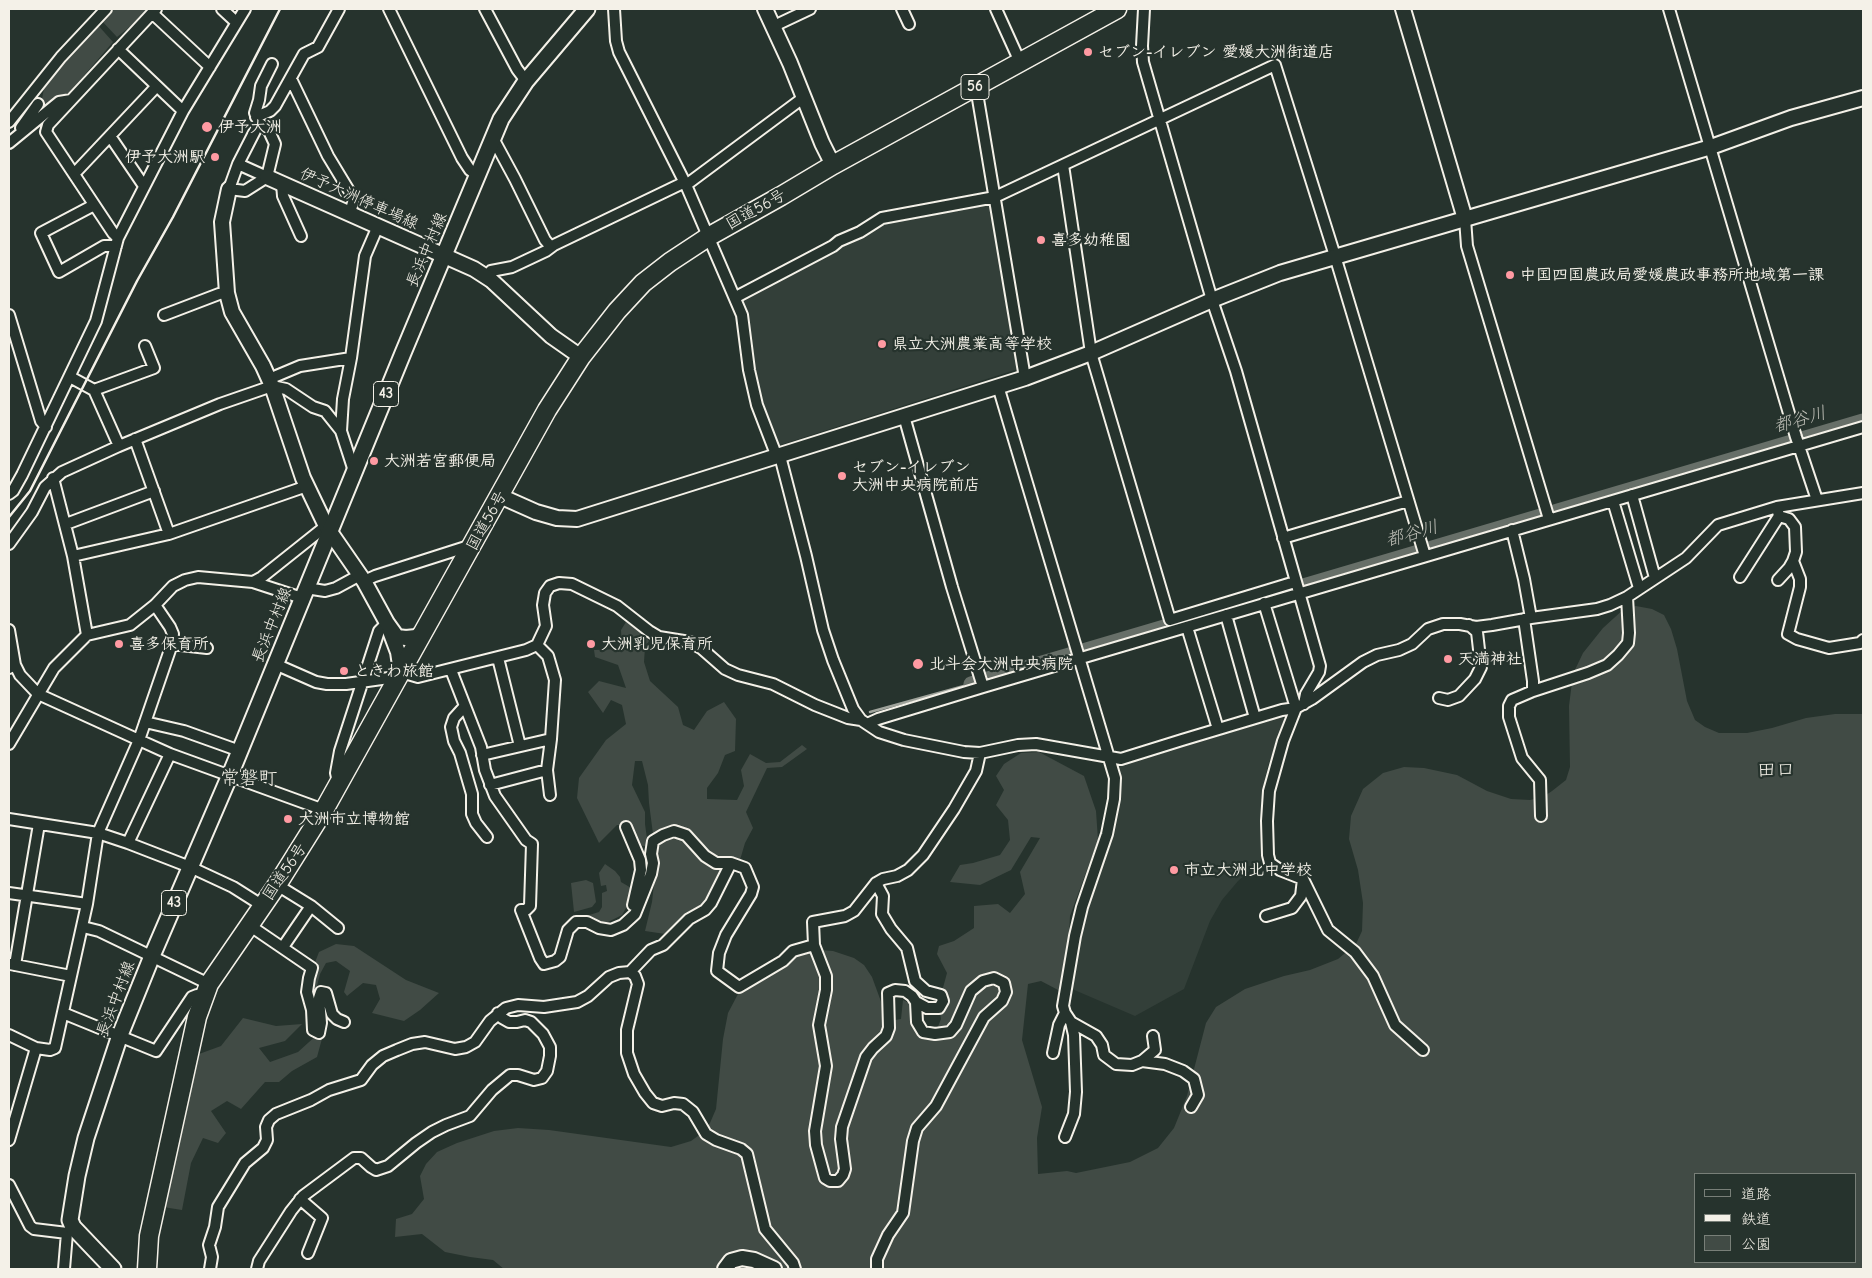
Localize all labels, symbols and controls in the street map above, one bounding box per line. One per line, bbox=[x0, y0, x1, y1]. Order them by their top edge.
place label: セブン-イレブン 愛媛大洲街道店 bbox=[1098, 42, 1334, 62]
marker: セブン-イレブン 愛媛大洲街道店 bbox=[1082, 46, 1094, 58]
road number: 56 bbox=[961, 74, 989, 100]
place label: 伊予大洲 bbox=[218, 117, 282, 137]
marker: 伊予大洲 bbox=[200, 120, 214, 134]
place label: 伊予大洲駅 bbox=[125, 147, 205, 167]
marker: 伊予大洲駅 bbox=[209, 151, 221, 163]
street label: 伊予大洲停車場線 bbox=[297, 164, 421, 234]
street label: 国道56号 bbox=[723, 186, 789, 234]
street label: 長浜中村線 bbox=[403, 209, 451, 291]
place label: 喜多幼稚園 bbox=[1051, 230, 1131, 250]
marker: 喜多幼稚園 bbox=[1035, 234, 1047, 246]
place label: 中国四国農政局愛媛農政事務所地域第一課 bbox=[1520, 265, 1824, 285]
marker: 中国四国農政局愛媛農政事務所地域第一課 bbox=[1504, 269, 1516, 281]
place label: 県立大洲農業高等学校 bbox=[892, 334, 1052, 354]
marker: 県立大洲農業高等学校 bbox=[876, 338, 888, 350]
road number: 43 bbox=[374, 382, 398, 406]
water label: 都谷川 bbox=[1771, 402, 1829, 438]
place label: 大洲若宮郵便局 bbox=[384, 451, 496, 471]
marker: 大洲若宮郵便局 bbox=[368, 455, 380, 467]
place label: セブン-イレブン 大洲中央病院前店 bbox=[852, 457, 980, 495]
marker: セブン-イレブン 大洲中央病院前店 bbox=[836, 470, 848, 482]
street label: 国道56号 bbox=[463, 488, 511, 554]
water label: 都谷川 bbox=[1383, 516, 1441, 552]
street label: 長浜中村線 bbox=[248, 584, 296, 666]
place label: 喜多保育所 bbox=[129, 634, 209, 654]
place label: 大洲乳児保育所 bbox=[601, 634, 713, 654]
marker: 喜多保育所 bbox=[113, 638, 125, 650]
marker: 大洲乳児保育所 bbox=[585, 638, 597, 650]
place label: 天満神社 bbox=[1458, 649, 1522, 669]
marker: 天満神社 bbox=[1442, 653, 1454, 665]
place label: 北斗会大洲中央病院 bbox=[929, 654, 1073, 674]
marker: 北斗会大洲中央病院 bbox=[911, 657, 925, 671]
place label: ときわ旅館 bbox=[354, 661, 434, 681]
marker: ときわ旅館 bbox=[338, 665, 350, 677]
district label: 田口 bbox=[1757, 760, 1795, 782]
district label: 常磐町 bbox=[221, 768, 277, 790]
place label: 大洲市立博物館 bbox=[298, 809, 410, 829]
marker: 大洲市立博物館 bbox=[282, 813, 294, 825]
street label: 国道56号 bbox=[259, 840, 311, 904]
place label: 市立大洲北中学校 bbox=[1184, 860, 1312, 880]
marker: 市立大洲北中学校 bbox=[1168, 864, 1180, 876]
road number: 43 bbox=[162, 890, 186, 916]
street label: 長浜中村線 bbox=[93, 958, 139, 1040]
legend bbox=[1694, 1173, 1857, 1263]
text: 道路 bbox=[1741, 1185, 1771, 1203]
text: 鉄道 bbox=[1741, 1210, 1771, 1228]
text: 公園 bbox=[1741, 1235, 1771, 1253]

